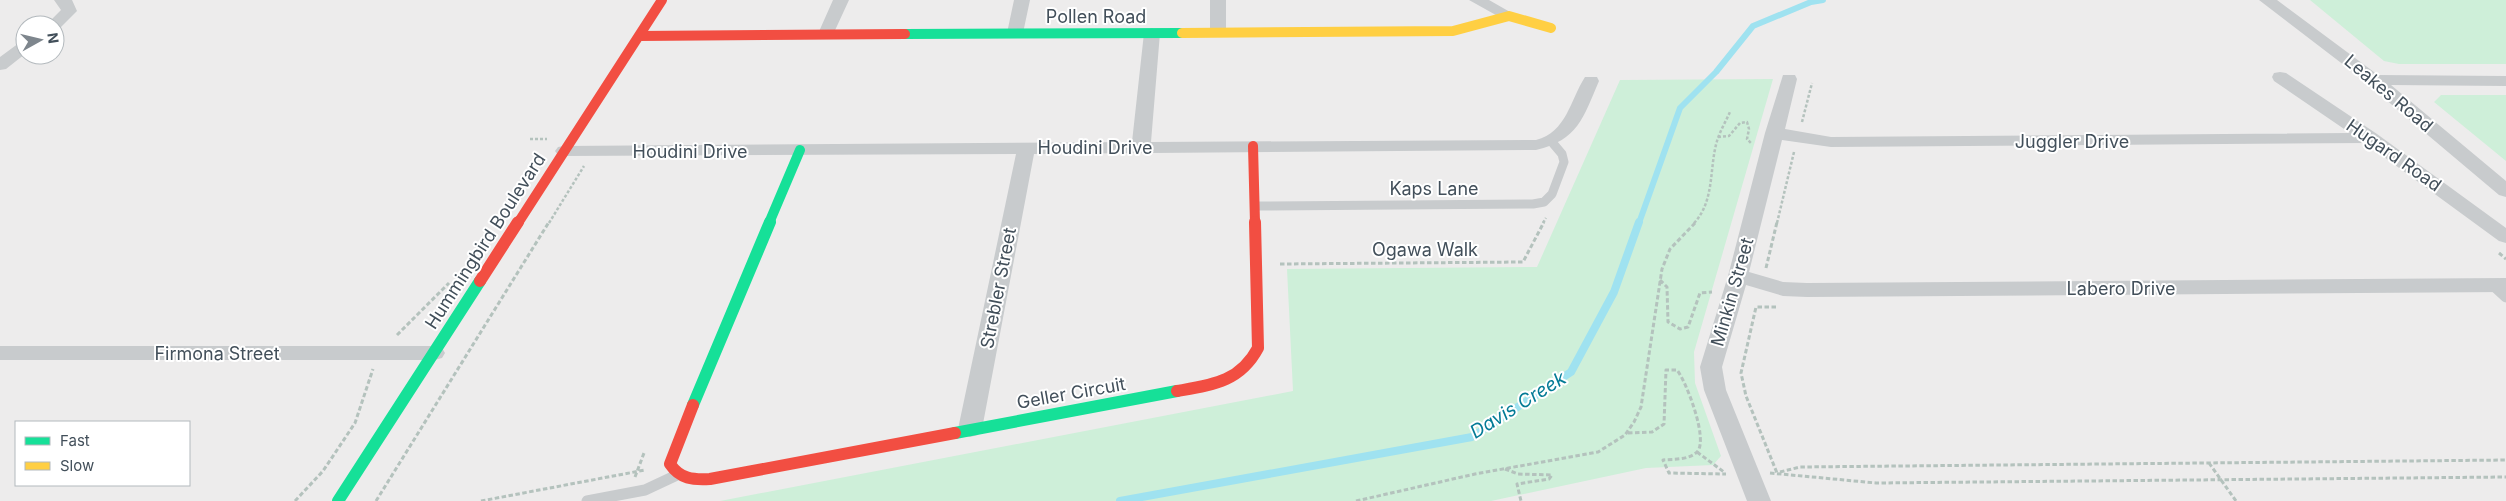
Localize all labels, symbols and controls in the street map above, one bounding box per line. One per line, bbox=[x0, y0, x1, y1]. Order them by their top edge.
street label: Pollen Road bbox=[1046, 6, 1146, 27]
north arrow bbox=[15, 15, 65, 65]
text: N bbox=[44, 32, 63, 45]
street label: Leakes Road bbox=[2341, 50, 2437, 136]
street label: Hugard Road bbox=[2342, 115, 2446, 195]
street label: Juggler Drive bbox=[2015, 131, 2129, 152]
street label: Houdini Drive bbox=[1038, 137, 1152, 158]
street label: Houdini Drive bbox=[633, 141, 747, 162]
street label: Hummingbird Boulevard bbox=[420, 149, 550, 333]
street label: Kaps Lane bbox=[1389, 178, 1479, 199]
street label: Strebler Street bbox=[976, 226, 1020, 350]
street label: Minkin Street bbox=[1706, 235, 1758, 349]
street label: Ogawa Walk bbox=[1372, 239, 1478, 260]
street label: Labero Drive bbox=[2067, 278, 2175, 299]
street label: Firmona Street bbox=[154, 343, 280, 364]
water label: Davis Creek bbox=[1466, 366, 1571, 444]
street label: Geller Circuit bbox=[1015, 373, 1127, 413]
legend bbox=[15, 421, 190, 486]
text: Fast bbox=[60, 431, 90, 450]
text: Slow bbox=[60, 456, 94, 475]

